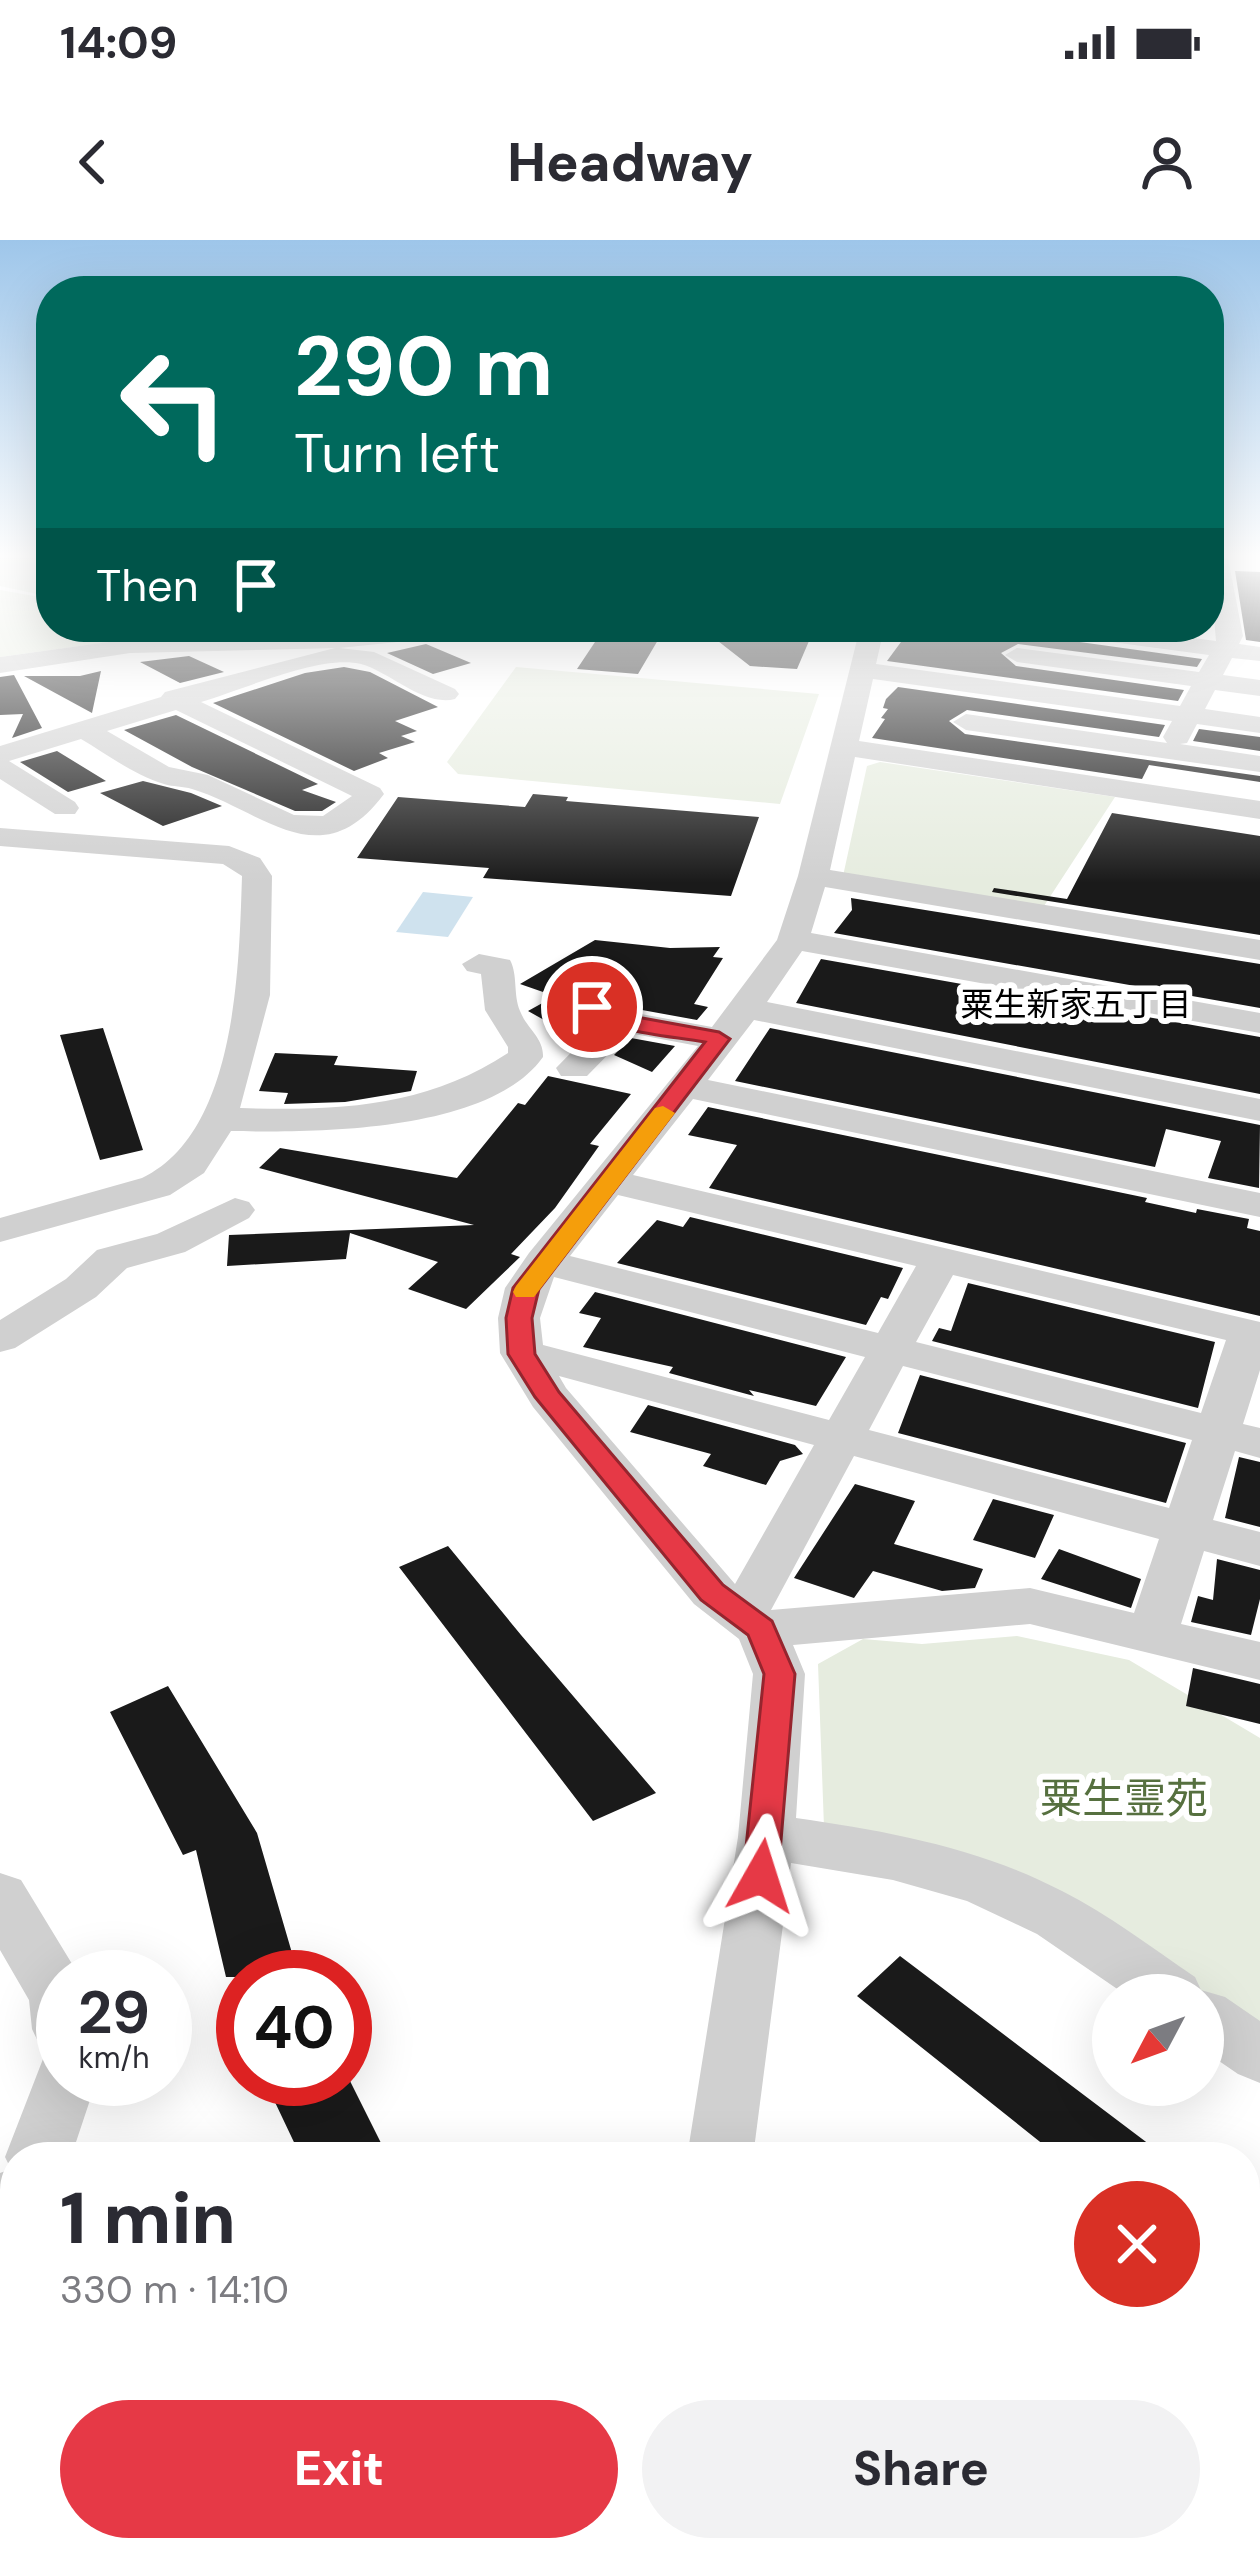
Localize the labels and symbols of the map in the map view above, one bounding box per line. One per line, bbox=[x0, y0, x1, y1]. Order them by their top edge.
pin bbox=[541, 956, 643, 1058]
district label: 粟生新家五丁目 bbox=[961, 983, 1192, 1026]
park label: 粟生霊苑 bbox=[1040, 1771, 1208, 1826]
position arrow bbox=[698, 1813, 824, 1939]
speed limit sign: 40 bbox=[216, 1950, 372, 2106]
north arrow bbox=[1092, 1974, 1224, 2106]

